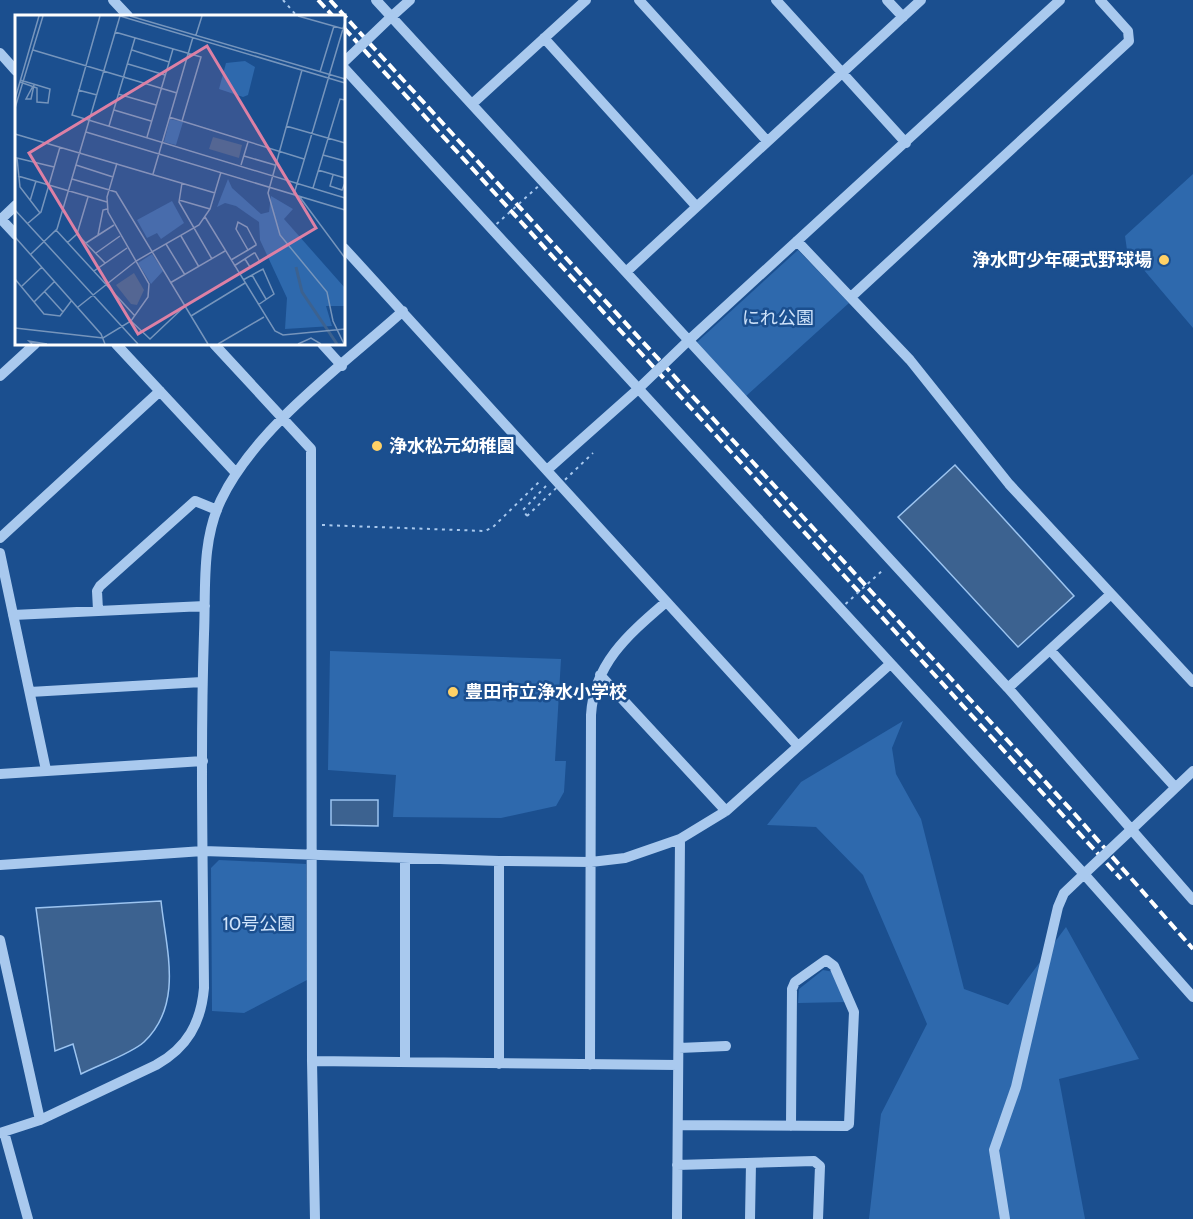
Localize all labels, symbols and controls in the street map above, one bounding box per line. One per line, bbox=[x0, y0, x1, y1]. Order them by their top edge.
inset map bbox=[15, 15, 345, 345]
place label: 浄水町少年硬式野球場 bbox=[972, 249, 1152, 271]
marker: 浄水町少年硬式野球場 bbox=[1157, 253, 1171, 267]
park label: にれ公園 bbox=[742, 307, 814, 329]
place label: 浄水松元幼稚園 bbox=[389, 435, 515, 457]
marker: 浄水松元幼稚園 bbox=[370, 439, 384, 453]
place label: 豊田市立浄水小学校 bbox=[465, 681, 627, 703]
marker: 豊田市立浄水小学校 bbox=[446, 685, 460, 699]
park label: 10号公園 bbox=[223, 913, 295, 935]

